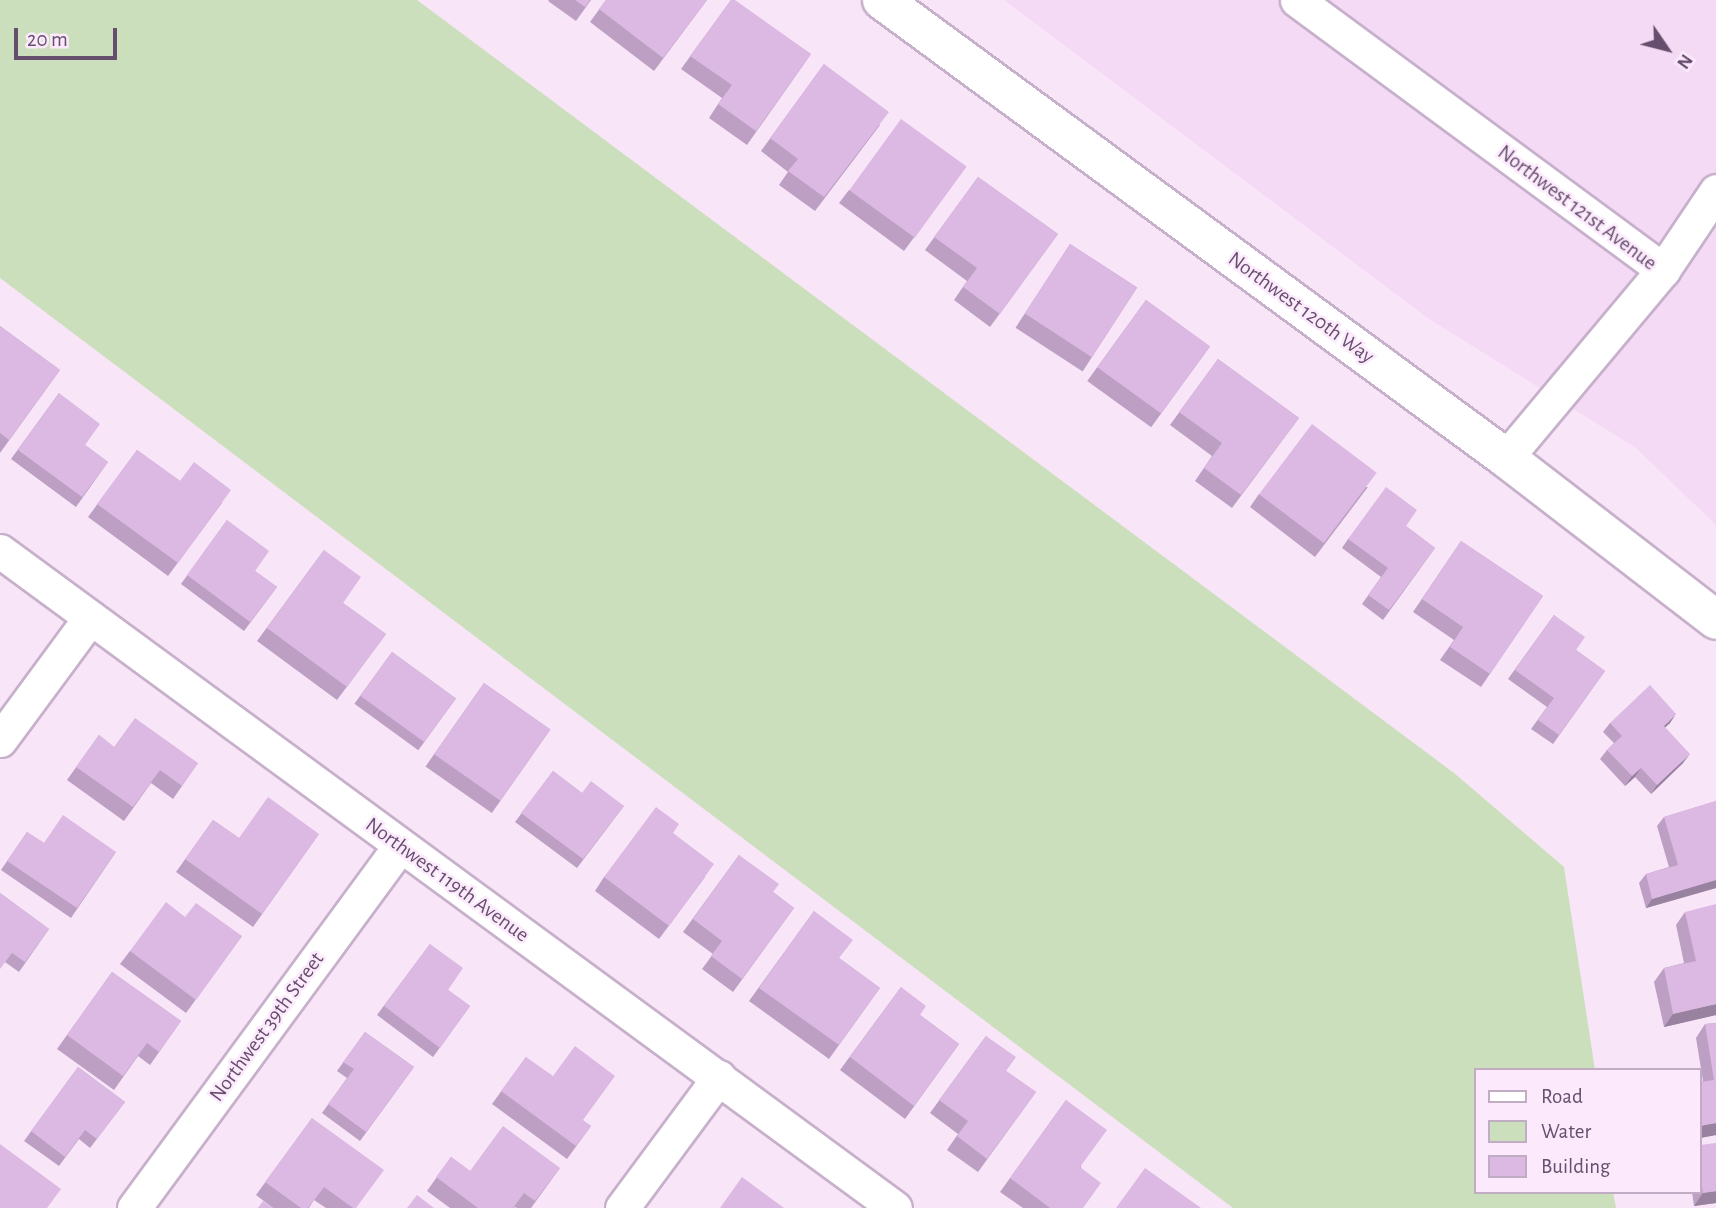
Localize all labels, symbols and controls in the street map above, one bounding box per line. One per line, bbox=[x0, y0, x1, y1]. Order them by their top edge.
scale bar bbox=[18, 14, 121, 58]
north arrow bbox=[1632, 14, 1702, 84]
text: 20 m bbox=[27, 29, 68, 50]
text: N bbox=[1673, 50, 1696, 72]
street label: Northwest 121st Avenue bbox=[1492, 140, 1662, 276]
street label: Northwest 120th Way bbox=[1223, 247, 1379, 369]
street label: Northwest 119th Avenue bbox=[360, 812, 534, 948]
street label: Northwest 39th Street bbox=[204, 947, 330, 1107]
legend bbox=[1474, 1068, 1702, 1194]
text: Road bbox=[1541, 1086, 1583, 1107]
text: Water bbox=[1541, 1121, 1591, 1142]
text: Building bbox=[1541, 1156, 1610, 1177]

